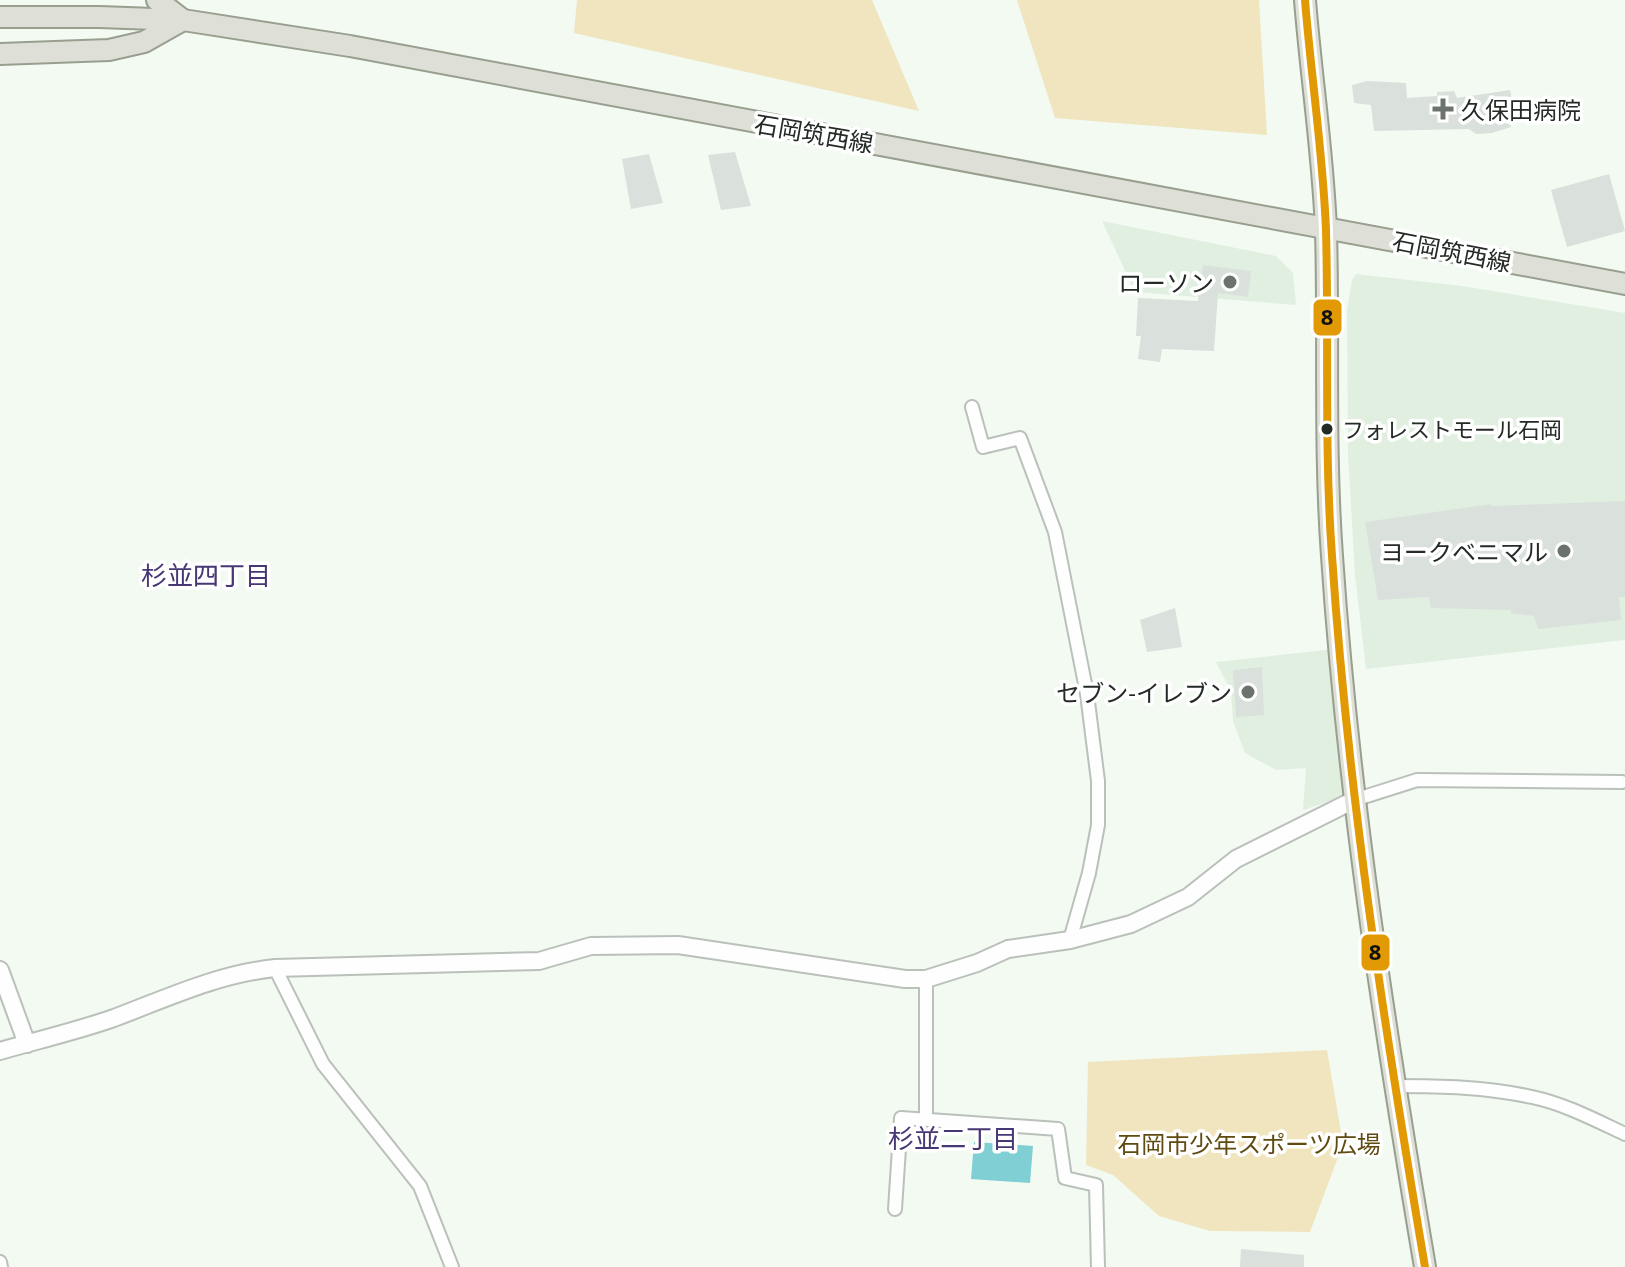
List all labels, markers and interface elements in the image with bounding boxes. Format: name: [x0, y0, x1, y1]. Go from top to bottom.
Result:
place label: 久保田病院: [1461, 93, 1581, 126]
marker: 久保田病院: [1432, 98, 1454, 120]
street label: 石岡筑西線: [752, 106, 876, 160]
street label: 石岡筑西線: [1390, 223, 1514, 279]
place label: ローソン: [1118, 266, 1214, 299]
marker: ローソン: [1221, 273, 1239, 291]
line badge: 8: [1312, 298, 1343, 337]
text: 8: [1321, 301, 1333, 331]
place label: フォレストモール石岡: [1342, 414, 1562, 444]
marker: フォレストモール石岡: [1319, 421, 1335, 437]
place label: ヨークベニマル: [1380, 535, 1548, 568]
marker: ヨークベニマル: [1555, 542, 1573, 560]
district label: 杉並四丁目: [141, 557, 271, 593]
place label: セブン-イレブン: [1056, 676, 1232, 709]
marker: セブン-イレブン: [1239, 683, 1257, 701]
line badge: 8: [1360, 933, 1391, 972]
text: 8: [1369, 936, 1381, 966]
district label: 杉並二丁目: [888, 1120, 1018, 1156]
park label: 石岡市少年スポーツ広場: [1117, 1127, 1381, 1160]

